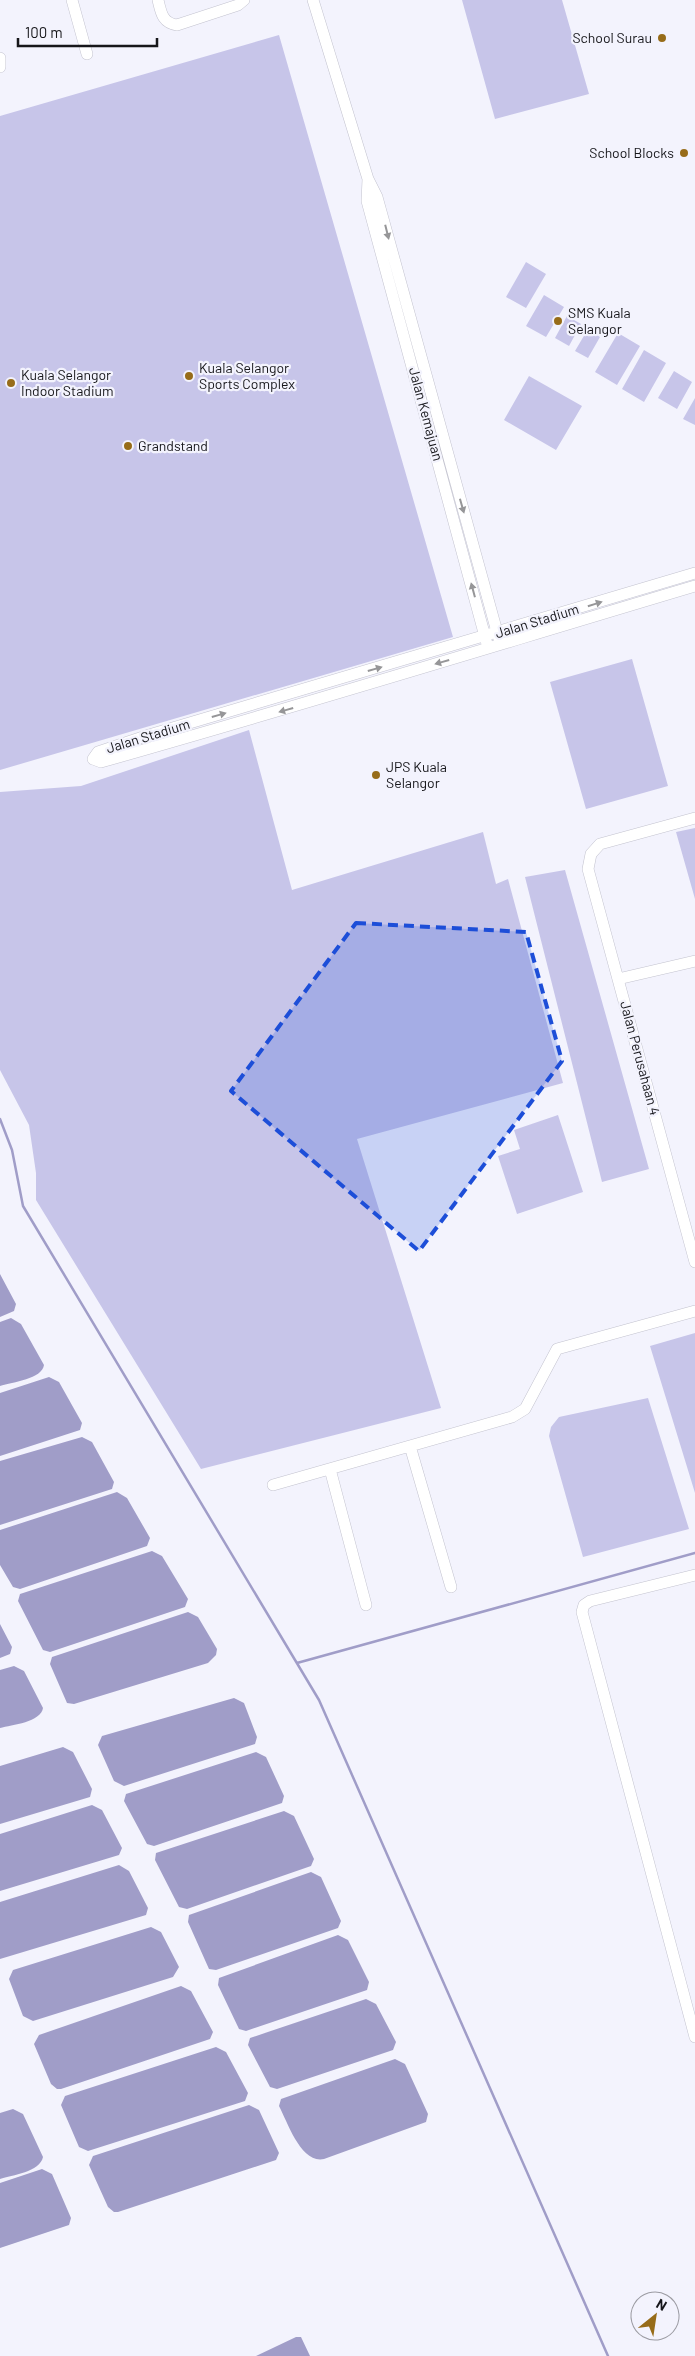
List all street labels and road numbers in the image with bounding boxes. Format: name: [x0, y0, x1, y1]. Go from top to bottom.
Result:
street label: Jalan Kemajuan: [406, 365, 447, 462]
street label: Jalan Stadium: [493, 600, 581, 641]
street label: Jalan Stadium: [104, 715, 192, 756]
street label: Jalan Perusahaan 4: [617, 999, 664, 1117]

